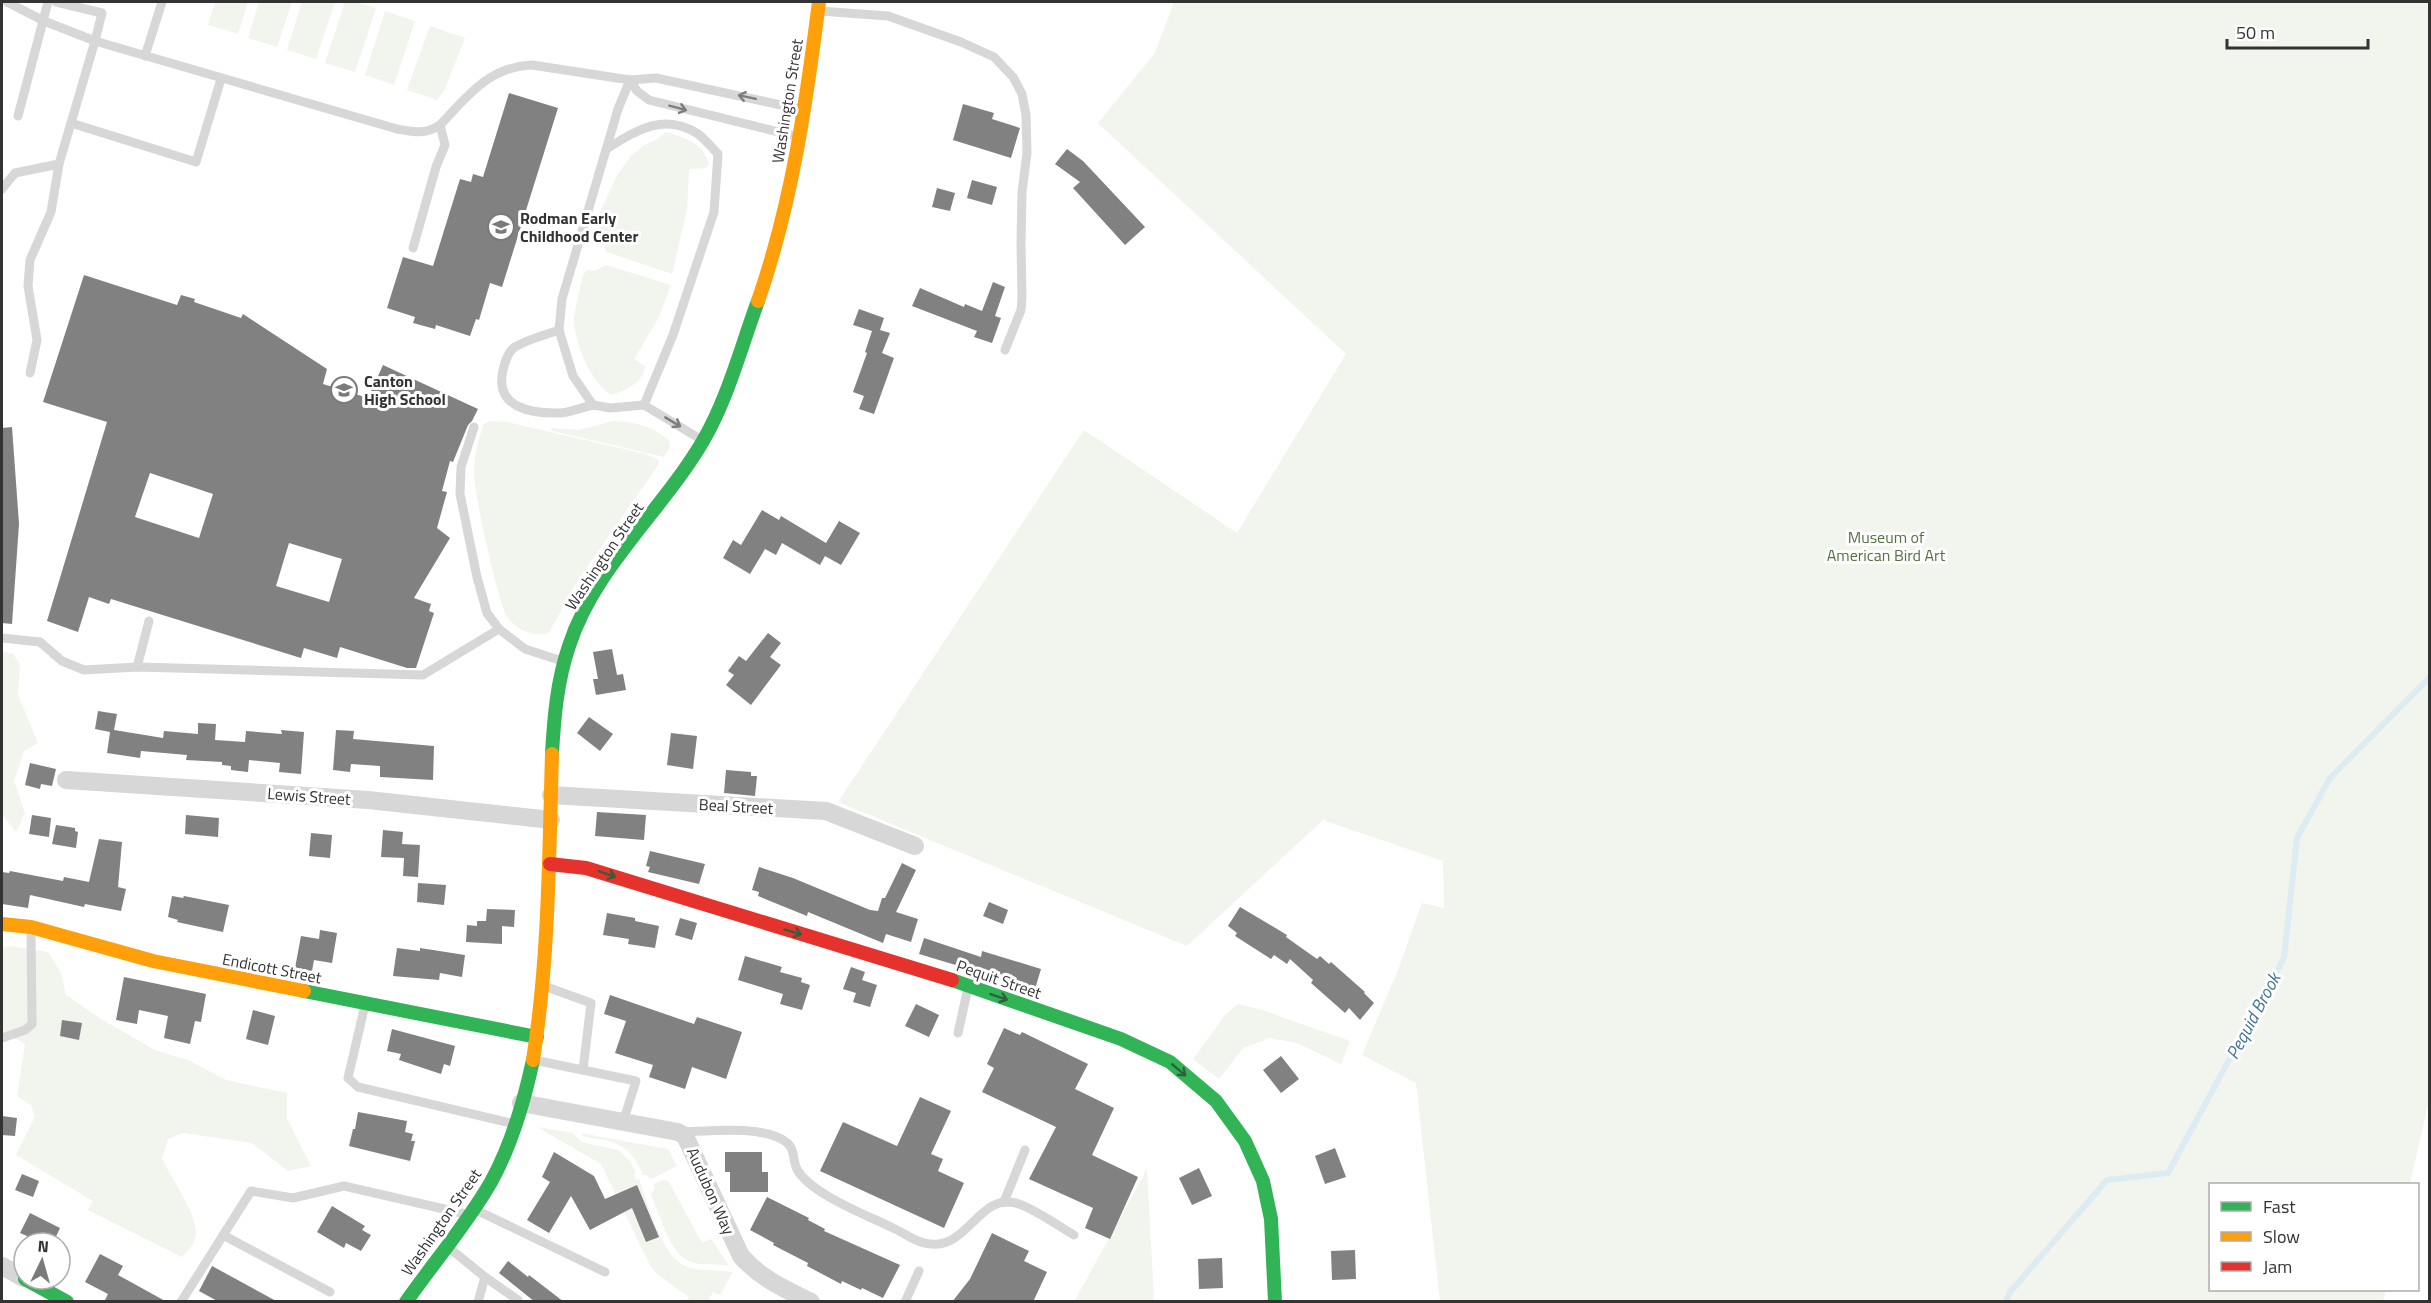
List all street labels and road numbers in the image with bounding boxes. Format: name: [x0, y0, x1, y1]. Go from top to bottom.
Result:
street label: Washington Street: [765, 37, 809, 165]
street label: Washington Street: [559, 497, 649, 615]
street label: Lewis Street: [267, 781, 352, 811]
street label: Beal Street: [698, 792, 774, 820]
street label: Endicott Street: [220, 947, 324, 989]
street label: Pequit Street: [953, 953, 1045, 1005]
street label: Audubon Way: [681, 1143, 741, 1239]
street label: Washington Street: [395, 1163, 487, 1280]

